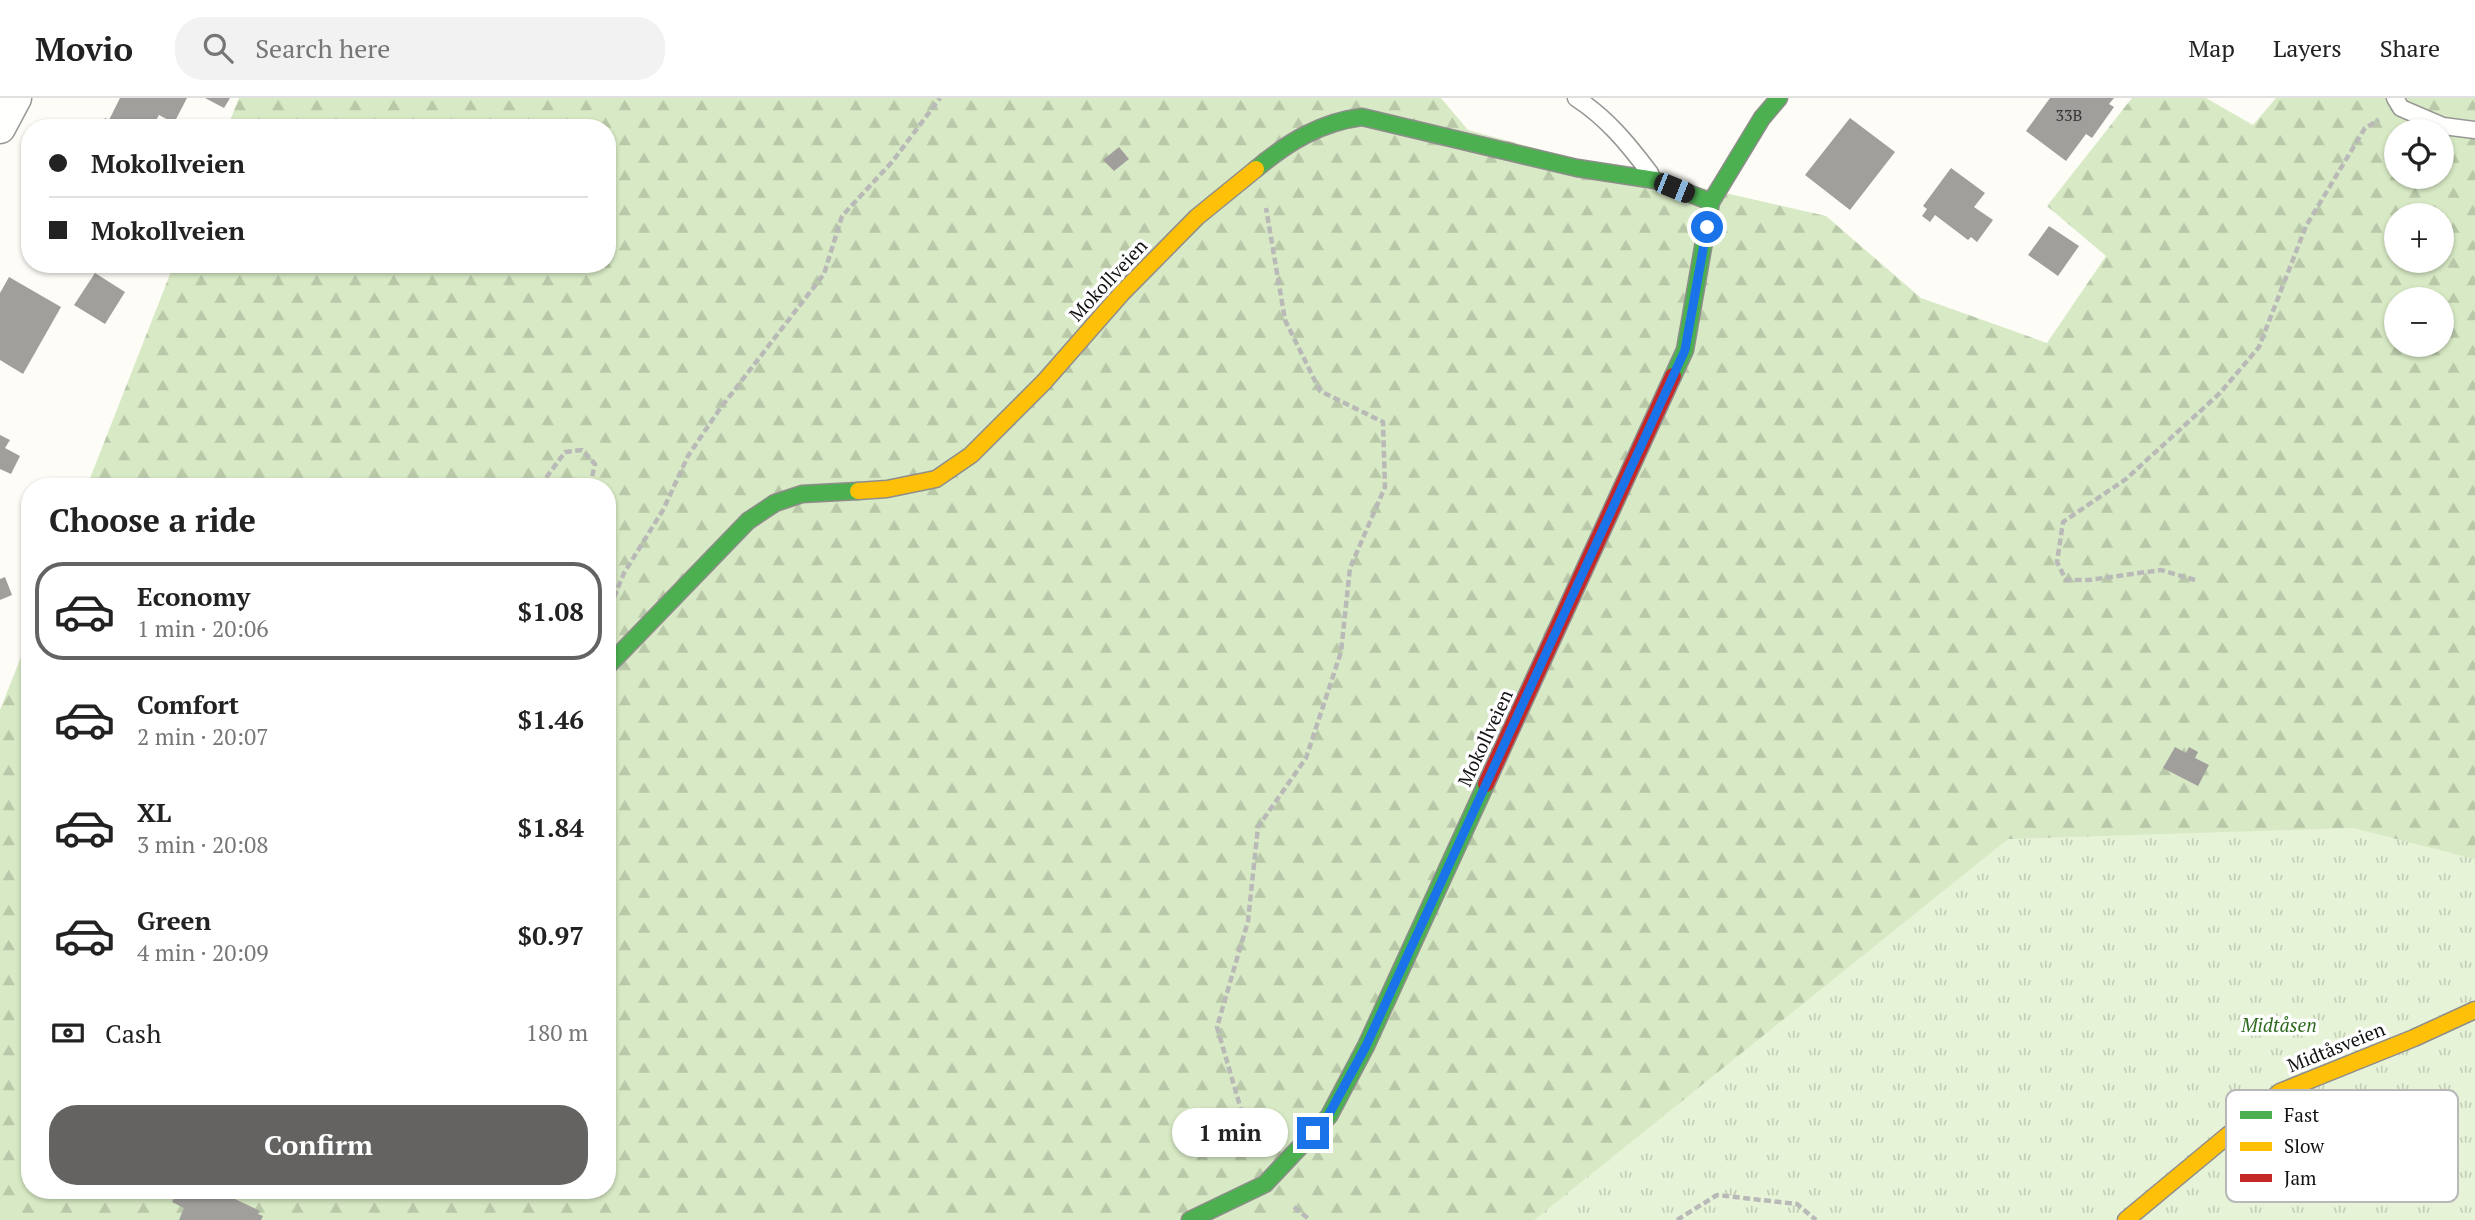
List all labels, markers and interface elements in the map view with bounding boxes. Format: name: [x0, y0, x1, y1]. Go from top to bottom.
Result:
search box: [175, 17, 665, 80]
text: Movio: [35, 27, 133, 70]
icon: search: [199, 29, 237, 67]
text: Search here: [255, 31, 390, 65]
text: Map: [2188, 32, 2235, 64]
text: Layers: [2273, 32, 2342, 64]
text: Share: [2380, 32, 2440, 64]
house number: 33B: [2056, 104, 2082, 126]
map controls: [2384, 119, 2454, 357]
button: locate: [2384, 119, 2454, 189]
text: Mokollveien: [91, 146, 245, 180]
car: [1651, 170, 1698, 206]
button: +: [2384, 203, 2454, 273]
route start: [1691, 211, 1723, 243]
text: Mokollveien: [91, 213, 245, 247]
street label: Mokollveien: [1063, 233, 1152, 326]
button: −: [2384, 287, 2454, 357]
text: Choose a ride: [49, 499, 256, 541]
text: Economy: [137, 579, 250, 613]
icon: car: [53, 580, 116, 643]
text: $1.08: [518, 594, 584, 628]
text: 1 min · 20:06: [137, 613, 269, 644]
street label: Mokollveien: [1451, 685, 1518, 790]
text: Comfort: [137, 687, 239, 721]
icon: car: [53, 688, 116, 751]
text: $1.46: [518, 702, 584, 736]
text: 2 min · 20:07: [137, 721, 269, 752]
text: XL: [137, 795, 171, 829]
icon: car: [53, 796, 116, 859]
text: $1.84: [518, 810, 584, 844]
text: 3 min · 20:08: [137, 829, 269, 860]
text: Green: [137, 903, 211, 937]
icon: car: [53, 904, 116, 967]
text: $0.97: [518, 918, 584, 952]
text: 4 min · 20:09: [137, 937, 269, 968]
park label: Midtåsen: [2240, 1012, 2317, 1037]
icon: cash: [49, 1014, 87, 1052]
text: Cash: [105, 1016, 161, 1050]
street label: Midtåsveien: [2283, 1016, 2388, 1077]
text: 180 m: [526, 1017, 588, 1048]
legend: [2226, 1090, 2458, 1202]
text: Fast: [2284, 1102, 2319, 1127]
button: Confirm: [49, 1105, 588, 1185]
callout: 1 min: [1173, 1108, 1288, 1158]
text: 1 min: [1199, 1117, 1261, 1148]
route end: [1297, 1117, 1329, 1149]
text: Slow: [2284, 1133, 2325, 1158]
text: Jam: [2284, 1165, 2317, 1190]

